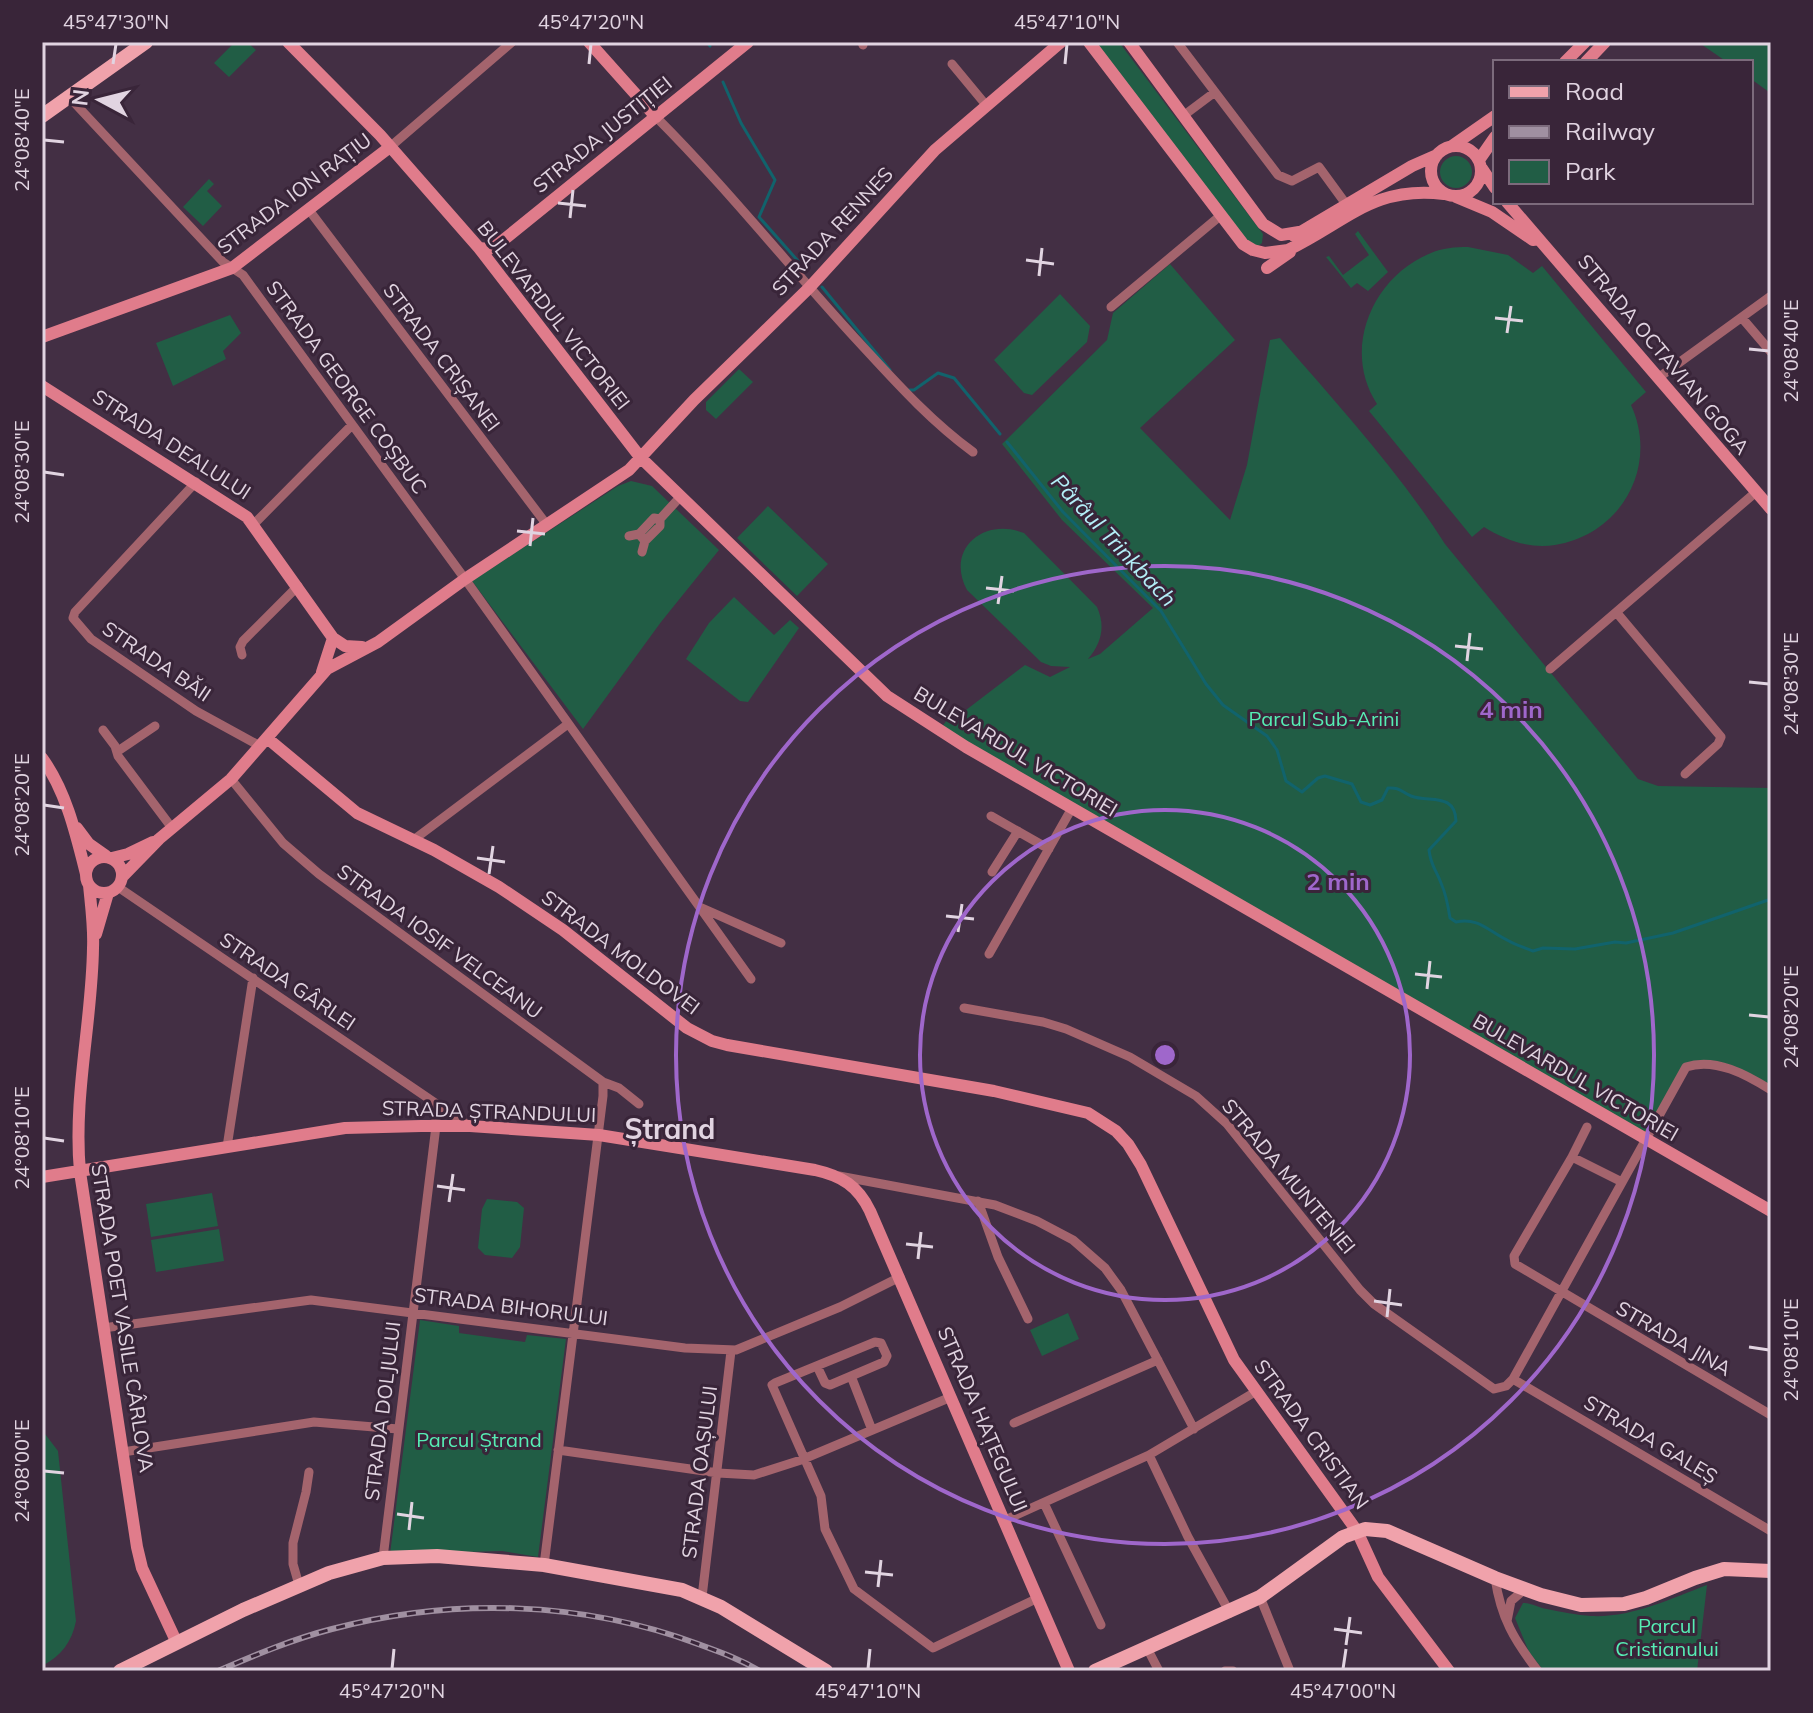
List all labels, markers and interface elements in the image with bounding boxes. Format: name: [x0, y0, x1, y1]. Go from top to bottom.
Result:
text: 45°47'30"N: [63, 9, 169, 34]
text: 45°47'20"N: [538, 9, 644, 34]
text: 45°47'10"N: [1014, 9, 1120, 34]
north arrow: [60, 60, 140, 140]
legend: [1493, 60, 1753, 204]
street label: STRADA JUSTIȚIEI: [527, 70, 677, 199]
text: Road: [1565, 76, 1624, 106]
text: 24°08'40"E: [9, 88, 34, 192]
text: N: [65, 88, 95, 108]
text: Railway: [1565, 116, 1655, 146]
street label: STRADA ION RAȚIU: [212, 127, 377, 260]
text: Park: [1565, 156, 1616, 186]
street label: STRADA RENNES: [766, 162, 898, 300]
street label: BULEVARDUL VICTORIEI: [472, 215, 636, 415]
street label: STRADA OCTAVIAN GOGA: [1573, 249, 1755, 459]
street label: STRADA GEORGE COȘBUC: [260, 276, 433, 499]
street label: STRADA CRIȘANEI: [377, 278, 506, 437]
text: 24°08'40"E: [1778, 299, 1803, 403]
street label: STRADA DEALULUI: [88, 384, 256, 504]
text: 24°08'30"E: [9, 420, 34, 524]
water label: Pârâul Trinkbach: [1045, 468, 1183, 612]
street label: STRADA BĂII: [98, 615, 216, 707]
text: 24°08'30"E: [1778, 632, 1803, 736]
street label: BULEVARDUL VICTORIEI: [910, 680, 1122, 822]
text: 4 min: [1479, 694, 1543, 724]
park label: Parcul Sub-Arini: [1249, 706, 1399, 731]
text: 24°08'20"E: [9, 753, 34, 857]
street label: STRADA IOSIF VELCEANU: [333, 858, 547, 1024]
text: 2 min: [1306, 866, 1370, 896]
street label: STRADA MOLDOVEI: [537, 884, 705, 1020]
street label: STRADA GÂRLEI: [215, 926, 361, 1036]
text: 24°08'20"E: [1778, 965, 1803, 1069]
street label: BULEVARDUL VICTORIEI: [1469, 1008, 1683, 1146]
centre of rings: [1151, 1041, 1179, 1069]
text: 24°08'10"E: [9, 1086, 34, 1190]
street label: STRADA MUNTENIEI: [1217, 1093, 1361, 1259]
street label: STRADA ȘTRANDULUI: [381, 1095, 597, 1128]
district label: Ștrand: [624, 1111, 716, 1147]
street label: STRADA POET VASILE CÂRLOVA: [86, 1162, 160, 1474]
street label: STRADA BIHORULUI: [413, 1282, 609, 1330]
street label: STRADA JINA: [1612, 1295, 1736, 1381]
text: 24°08'10"E: [1778, 1298, 1803, 1402]
street label: STRADA DOLJULUI: [359, 1320, 405, 1502]
street label: STRADA HAȚEGULUI: [932, 1323, 1033, 1516]
street label: STRADA CRISTIAN: [1249, 1354, 1375, 1514]
street label: STRADA OAȘULUI: [676, 1384, 723, 1560]
street label: STRADA GALEȘ: [1579, 1389, 1722, 1490]
text: 24°08'00"E: [9, 1419, 34, 1523]
park label: Parcul Ștrand: [416, 1427, 542, 1453]
park label: Parcul Cristianului: [1615, 1613, 1719, 1661]
text: 45°47'20"N: [339, 1678, 445, 1703]
text: 45°47'10"N: [815, 1678, 921, 1703]
text: 45°47'00"N: [1290, 1678, 1396, 1703]

